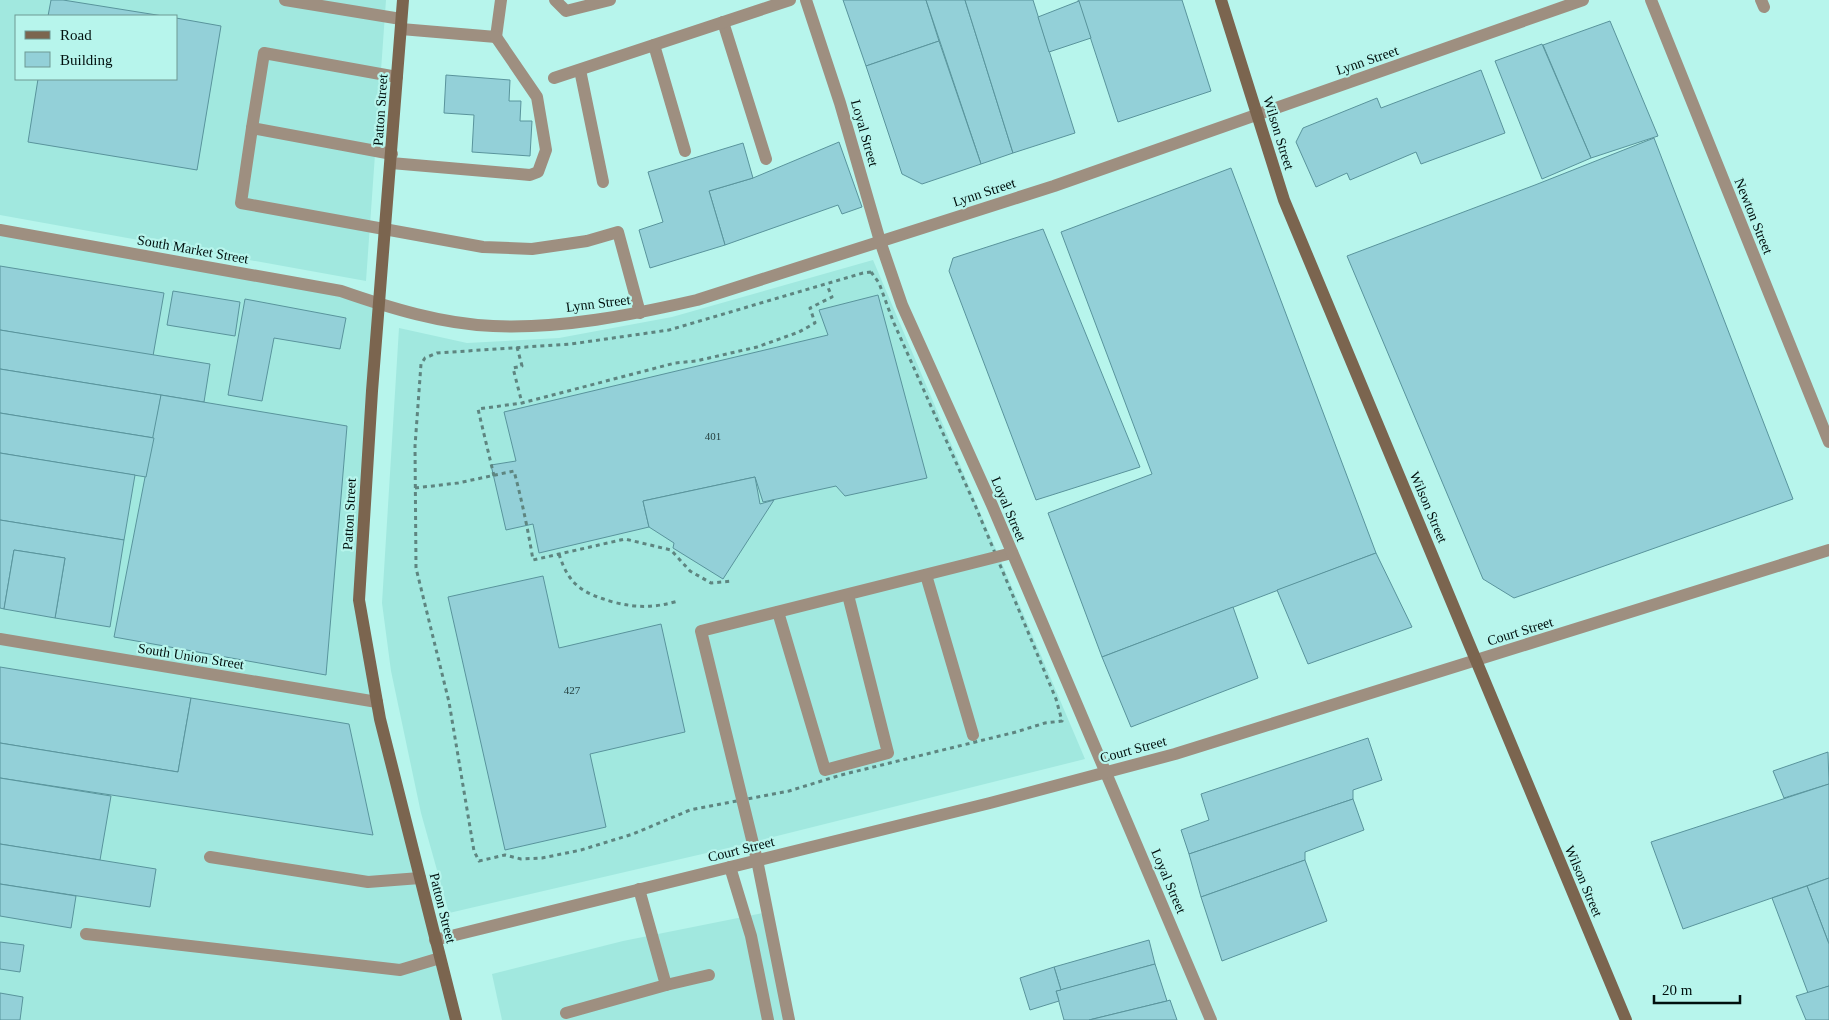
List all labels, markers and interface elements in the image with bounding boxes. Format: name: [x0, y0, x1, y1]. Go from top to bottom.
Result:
legend: [15, 15, 178, 80]
text: Road: [60, 27, 92, 43]
street label: Lynn Street: [1334, 43, 1400, 78]
text: Building: [60, 52, 113, 68]
street label: Patton Street: [371, 74, 390, 146]
street label: Wilson Street: [1260, 95, 1297, 172]
street label: Loyal Street: [848, 98, 881, 168]
street label: Lynn Street: [951, 175, 1017, 210]
street label: Newton Street: [1732, 176, 1776, 256]
street label: South Market Street: [136, 232, 250, 267]
street label: Lynn Street: [565, 292, 631, 315]
house number: 401: [705, 430, 721, 442]
street label: Wilson Street: [1407, 469, 1450, 545]
street label: Loyal Street: [988, 475, 1029, 544]
street label: Patton Street: [340, 478, 359, 550]
street label: Court Street: [1485, 614, 1555, 649]
street label: South Union Street: [137, 641, 245, 672]
house number: 427: [564, 684, 581, 696]
street label: Court Street: [1098, 733, 1168, 766]
street label: Court Street: [706, 834, 776, 865]
street label: Wilson Street: [1562, 843, 1605, 919]
street label: Loyal Street: [1148, 847, 1189, 916]
street label: Patton Street: [427, 871, 459, 945]
scale bar: [1654, 972, 1740, 1004]
text: 20 m: [1662, 982, 1693, 998]

